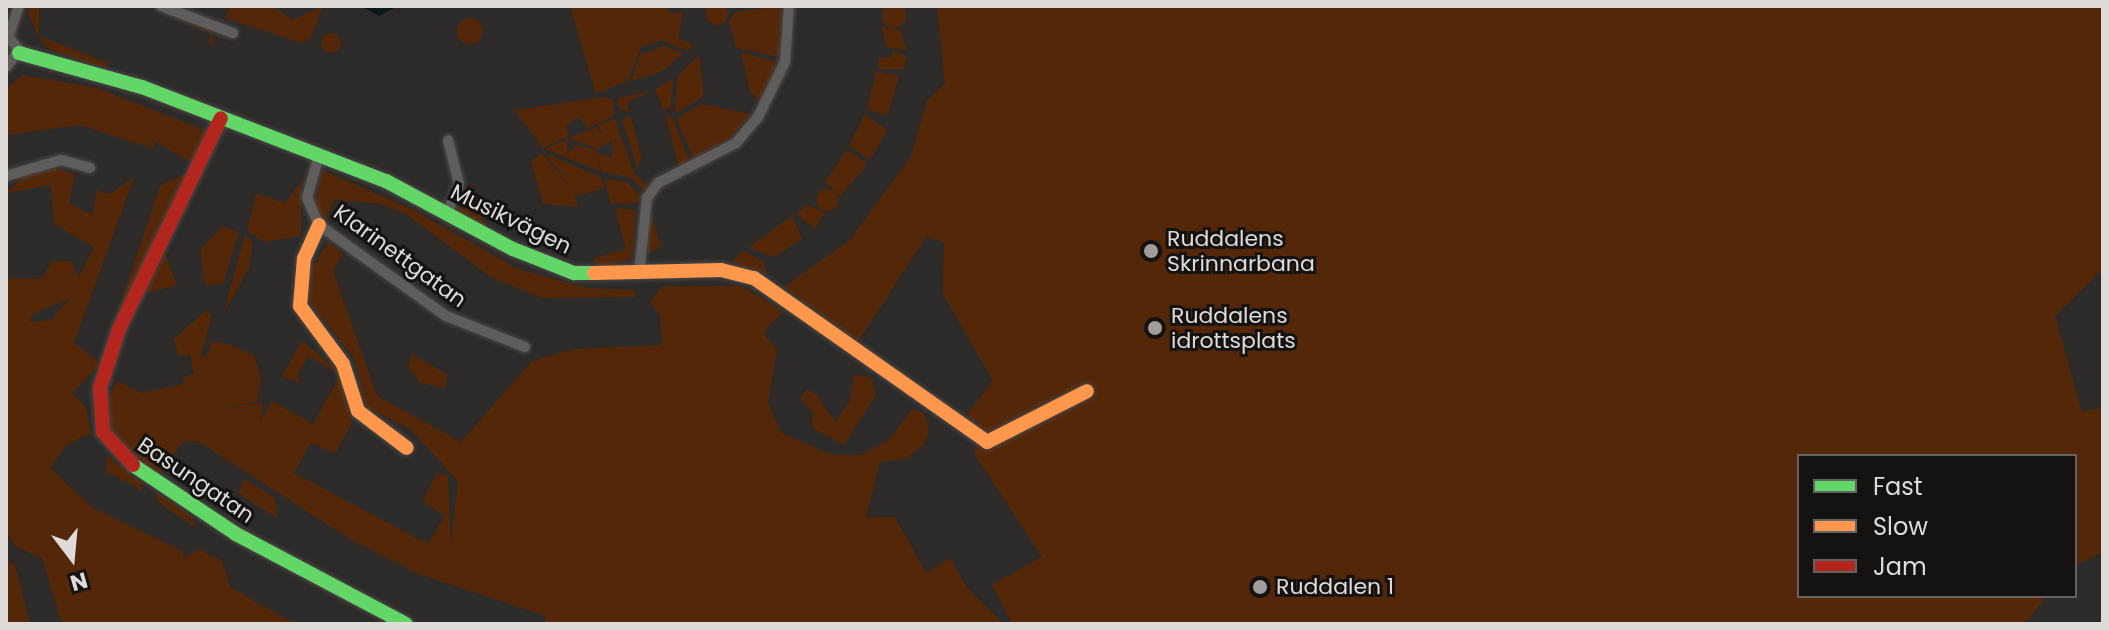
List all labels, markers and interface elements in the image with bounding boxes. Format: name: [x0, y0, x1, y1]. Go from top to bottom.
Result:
street label: Musikvägen: [446, 178, 576, 260]
street label: Klarinettgatan: [329, 199, 471, 313]
place label: Ruddalens Skrinnarbana: [1167, 225, 1315, 276]
marker: Ruddalens Skrinnarbana: [1142, 242, 1160, 260]
place label: Ruddalens idrottsplats: [1171, 302, 1296, 354]
marker: Ruddalens idrottsplats: [1146, 319, 1164, 337]
street label: Basungatan: [133, 431, 259, 529]
legend: [1797, 454, 2077, 598]
text: Fast: [1873, 470, 1923, 503]
text: Slow: [1873, 510, 1928, 543]
north arrow: [32, 518, 112, 598]
text: Jam: [1873, 550, 1927, 583]
text: N: [67, 564, 91, 599]
place label: Ruddalen 1: [1276, 574, 1394, 600]
marker: Ruddalen 1: [1251, 578, 1269, 596]

